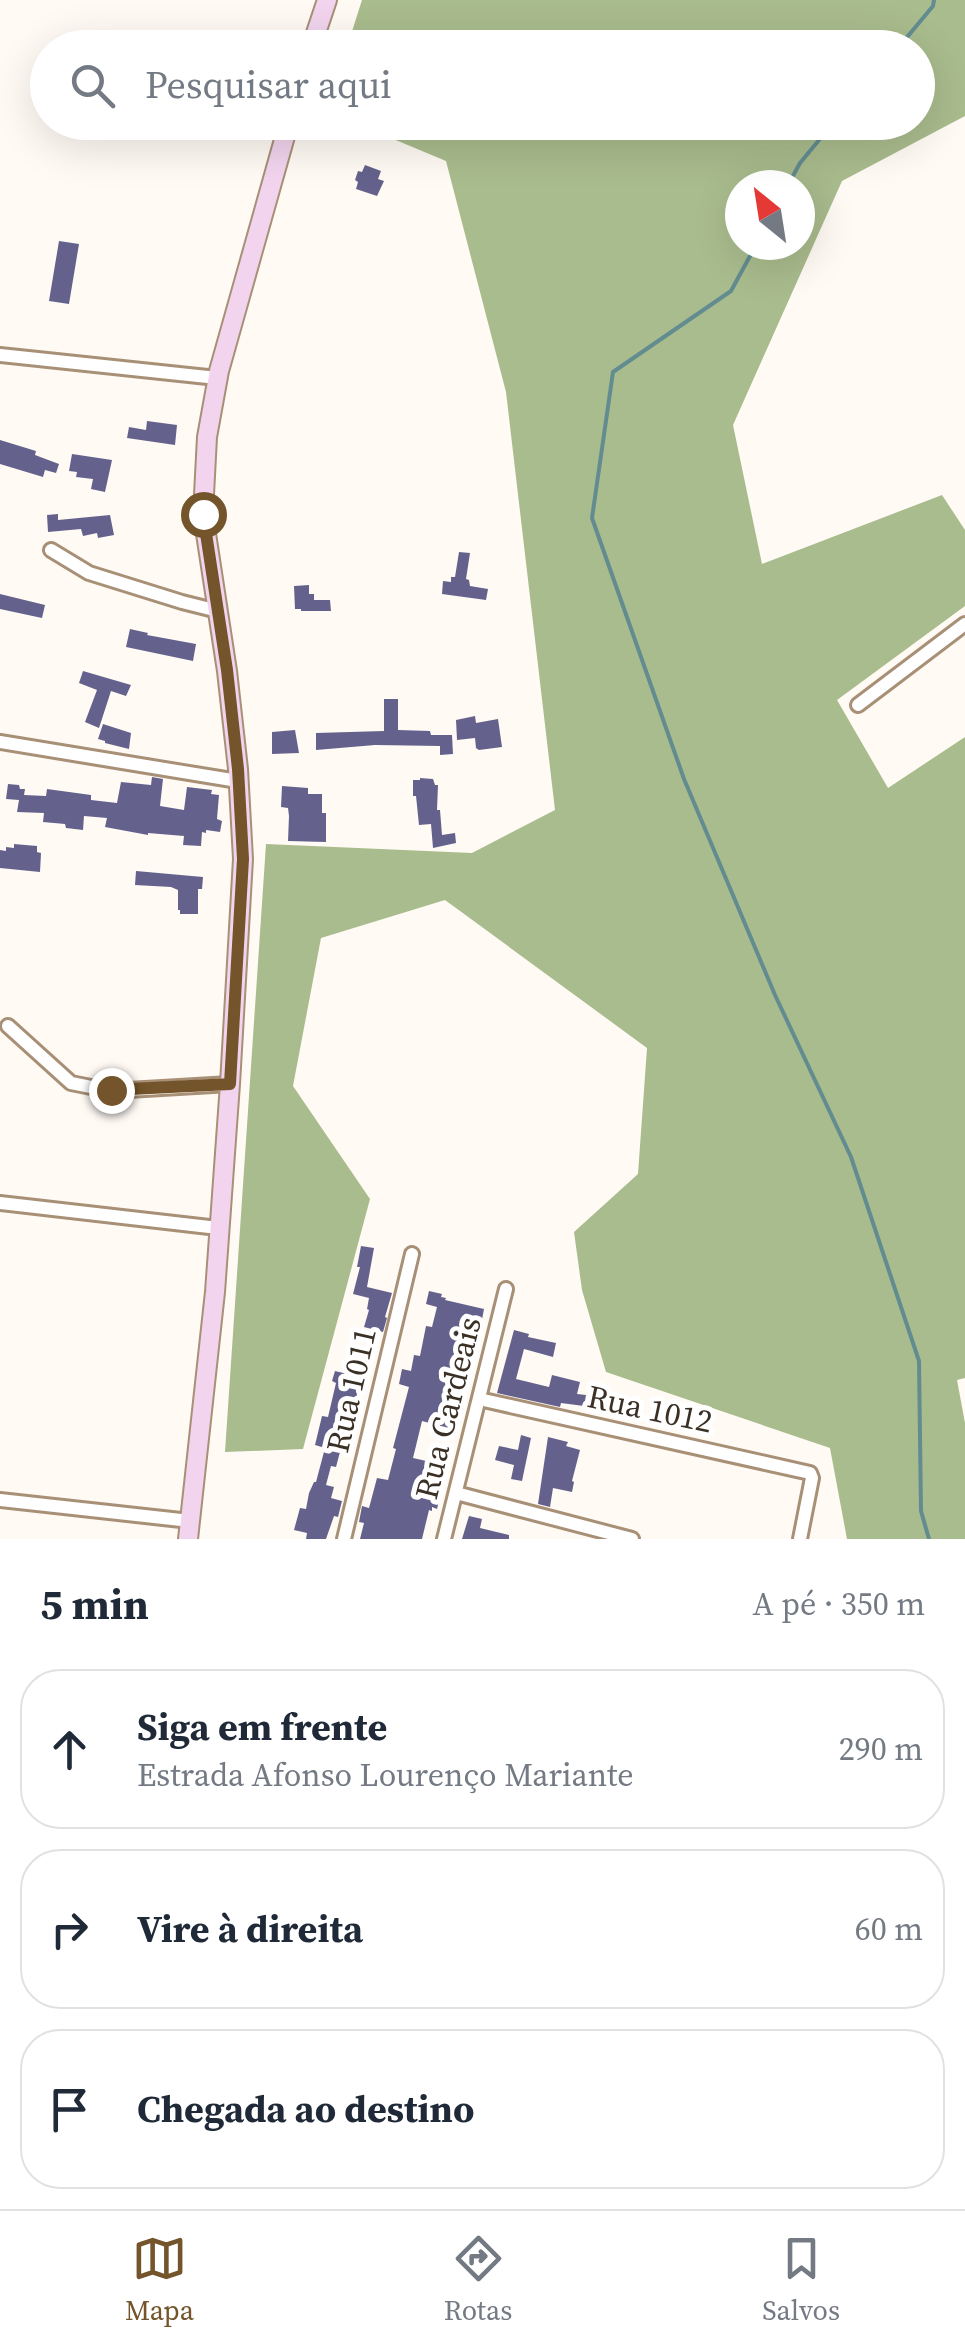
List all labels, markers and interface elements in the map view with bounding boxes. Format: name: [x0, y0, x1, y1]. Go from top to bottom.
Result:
search box: [30, 30, 935, 140]
icon: search: [65, 58, 120, 113]
text: Pesquisar aqui: [145, 59, 392, 111]
north arrow: [725, 170, 815, 260]
route start: [181, 492, 227, 538]
route end: [89, 1068, 135, 1114]
street label: Rua Cardeais: [404, 1312, 492, 1504]
street label: Rua 1011: [315, 1323, 387, 1457]
street label: Rua 1012: [583, 1374, 717, 1444]
text: 5 min: [40, 1575, 149, 1633]
text: A pé · 350 m: [753, 1582, 925, 1626]
text: Siga em frente: [137, 1701, 387, 1753]
icon: ahead: [42, 1722, 97, 1777]
text: 290 m: [839, 1727, 923, 1771]
text: Estrada Afonso Lourenço Mariante: [137, 1753, 634, 1797]
icon: right: [42, 1902, 97, 1957]
text: Vire à direita: [137, 1903, 363, 1955]
text: 60 m: [855, 1907, 923, 1951]
icon: arrive: [42, 2082, 97, 2137]
text: Chegada ao destino: [137, 2083, 475, 2135]
tab: Mapa: [125, 2231, 194, 2329]
tab: Rotas: [444, 2231, 512, 2329]
tab: Salvos: [762, 2231, 840, 2329]

